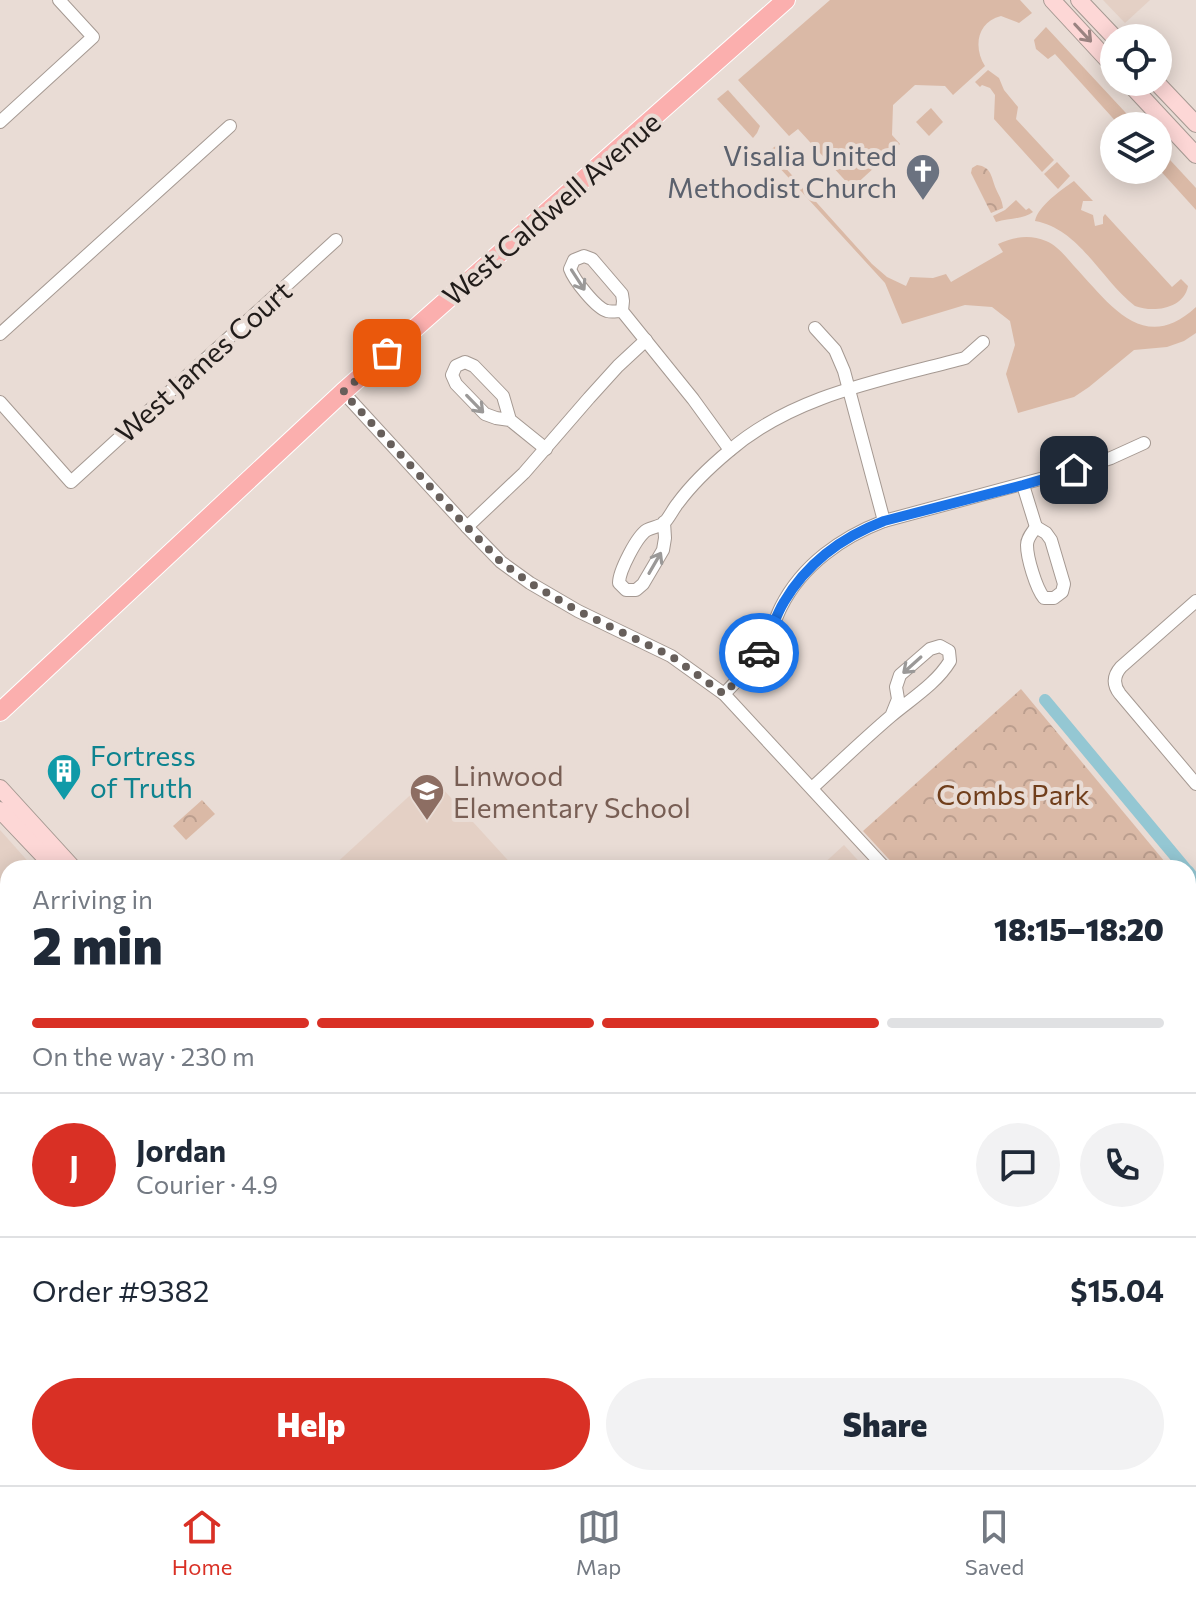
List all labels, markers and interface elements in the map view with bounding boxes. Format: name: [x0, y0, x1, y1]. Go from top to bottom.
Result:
one-way arrow: [1073, 23, 1091, 43]
map controls: [1100, 24, 1172, 184]
button: locate: [1100, 24, 1172, 96]
street label: West Caldwell Avenue: [435, 104, 667, 312]
button: layers: [1100, 112, 1172, 184]
place label: Visalia United Methodist Church: [667, 138, 897, 204]
church icon: Visalia United Methodist Church: [904, 152, 942, 202]
one-way arrow: [569, 268, 586, 291]
street label: West James Court: [108, 273, 298, 449]
pin: [353, 319, 421, 387]
icon: bag: [365, 331, 409, 375]
one-way arrow: [465, 394, 484, 413]
pin: [1040, 436, 1108, 504]
icon: home: [1052, 448, 1096, 492]
one-way arrow: [647, 552, 663, 575]
courier: [719, 613, 799, 693]
icon: car: [737, 631, 781, 675]
one-way arrow: [902, 655, 922, 673]
place label: Fortress of Truth: [90, 738, 196, 804]
building icon: Fortress of Truth: [45, 752, 83, 802]
place label: Linwood Elementary School: [453, 758, 691, 824]
school or university icon: Linwood Elementary School: [408, 772, 446, 822]
park label: Combs Park: [936, 777, 1090, 811]
text: Arriving in: [32, 883, 153, 914]
text: 18:15–18:20: [994, 910, 1164, 947]
text: 2 min: [32, 912, 163, 976]
text: On the way · 230 m: [32, 1040, 255, 1071]
button: chat: [976, 1123, 1060, 1207]
button: phone: [1080, 1123, 1164, 1207]
text: Jordan: [136, 1131, 226, 1168]
text: J: [69, 1147, 79, 1184]
text: Courier · 4.9: [136, 1168, 278, 1199]
text: Order #9382: [32, 1271, 209, 1308]
text: $15.04: [1070, 1271, 1164, 1308]
button: Help: [32, 1378, 590, 1470]
button: Share: [606, 1378, 1164, 1470]
tab: Home: [172, 1505, 232, 1580]
tab: Map: [576, 1505, 621, 1580]
tab: Saved: [965, 1505, 1024, 1580]

